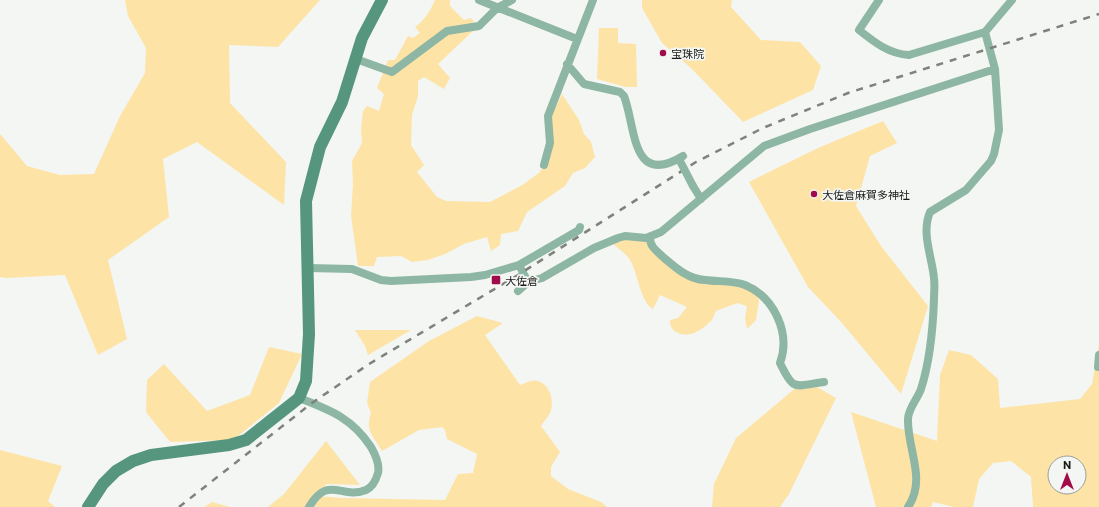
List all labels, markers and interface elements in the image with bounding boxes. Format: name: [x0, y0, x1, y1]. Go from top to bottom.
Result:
place label: 宝珠院: [671, 47, 704, 60]
marker: 宝珠院: [658, 48, 668, 58]
place label: 大佐倉麻賀多神社: [822, 188, 910, 201]
marker: 大佐倉麻賀多神社: [809, 189, 819, 199]
marker: 大佐倉: [490, 274, 502, 286]
place label: 大佐倉: [505, 274, 538, 287]
north arrow: [1047, 455, 1087, 495]
text: N: [1063, 458, 1071, 471]

